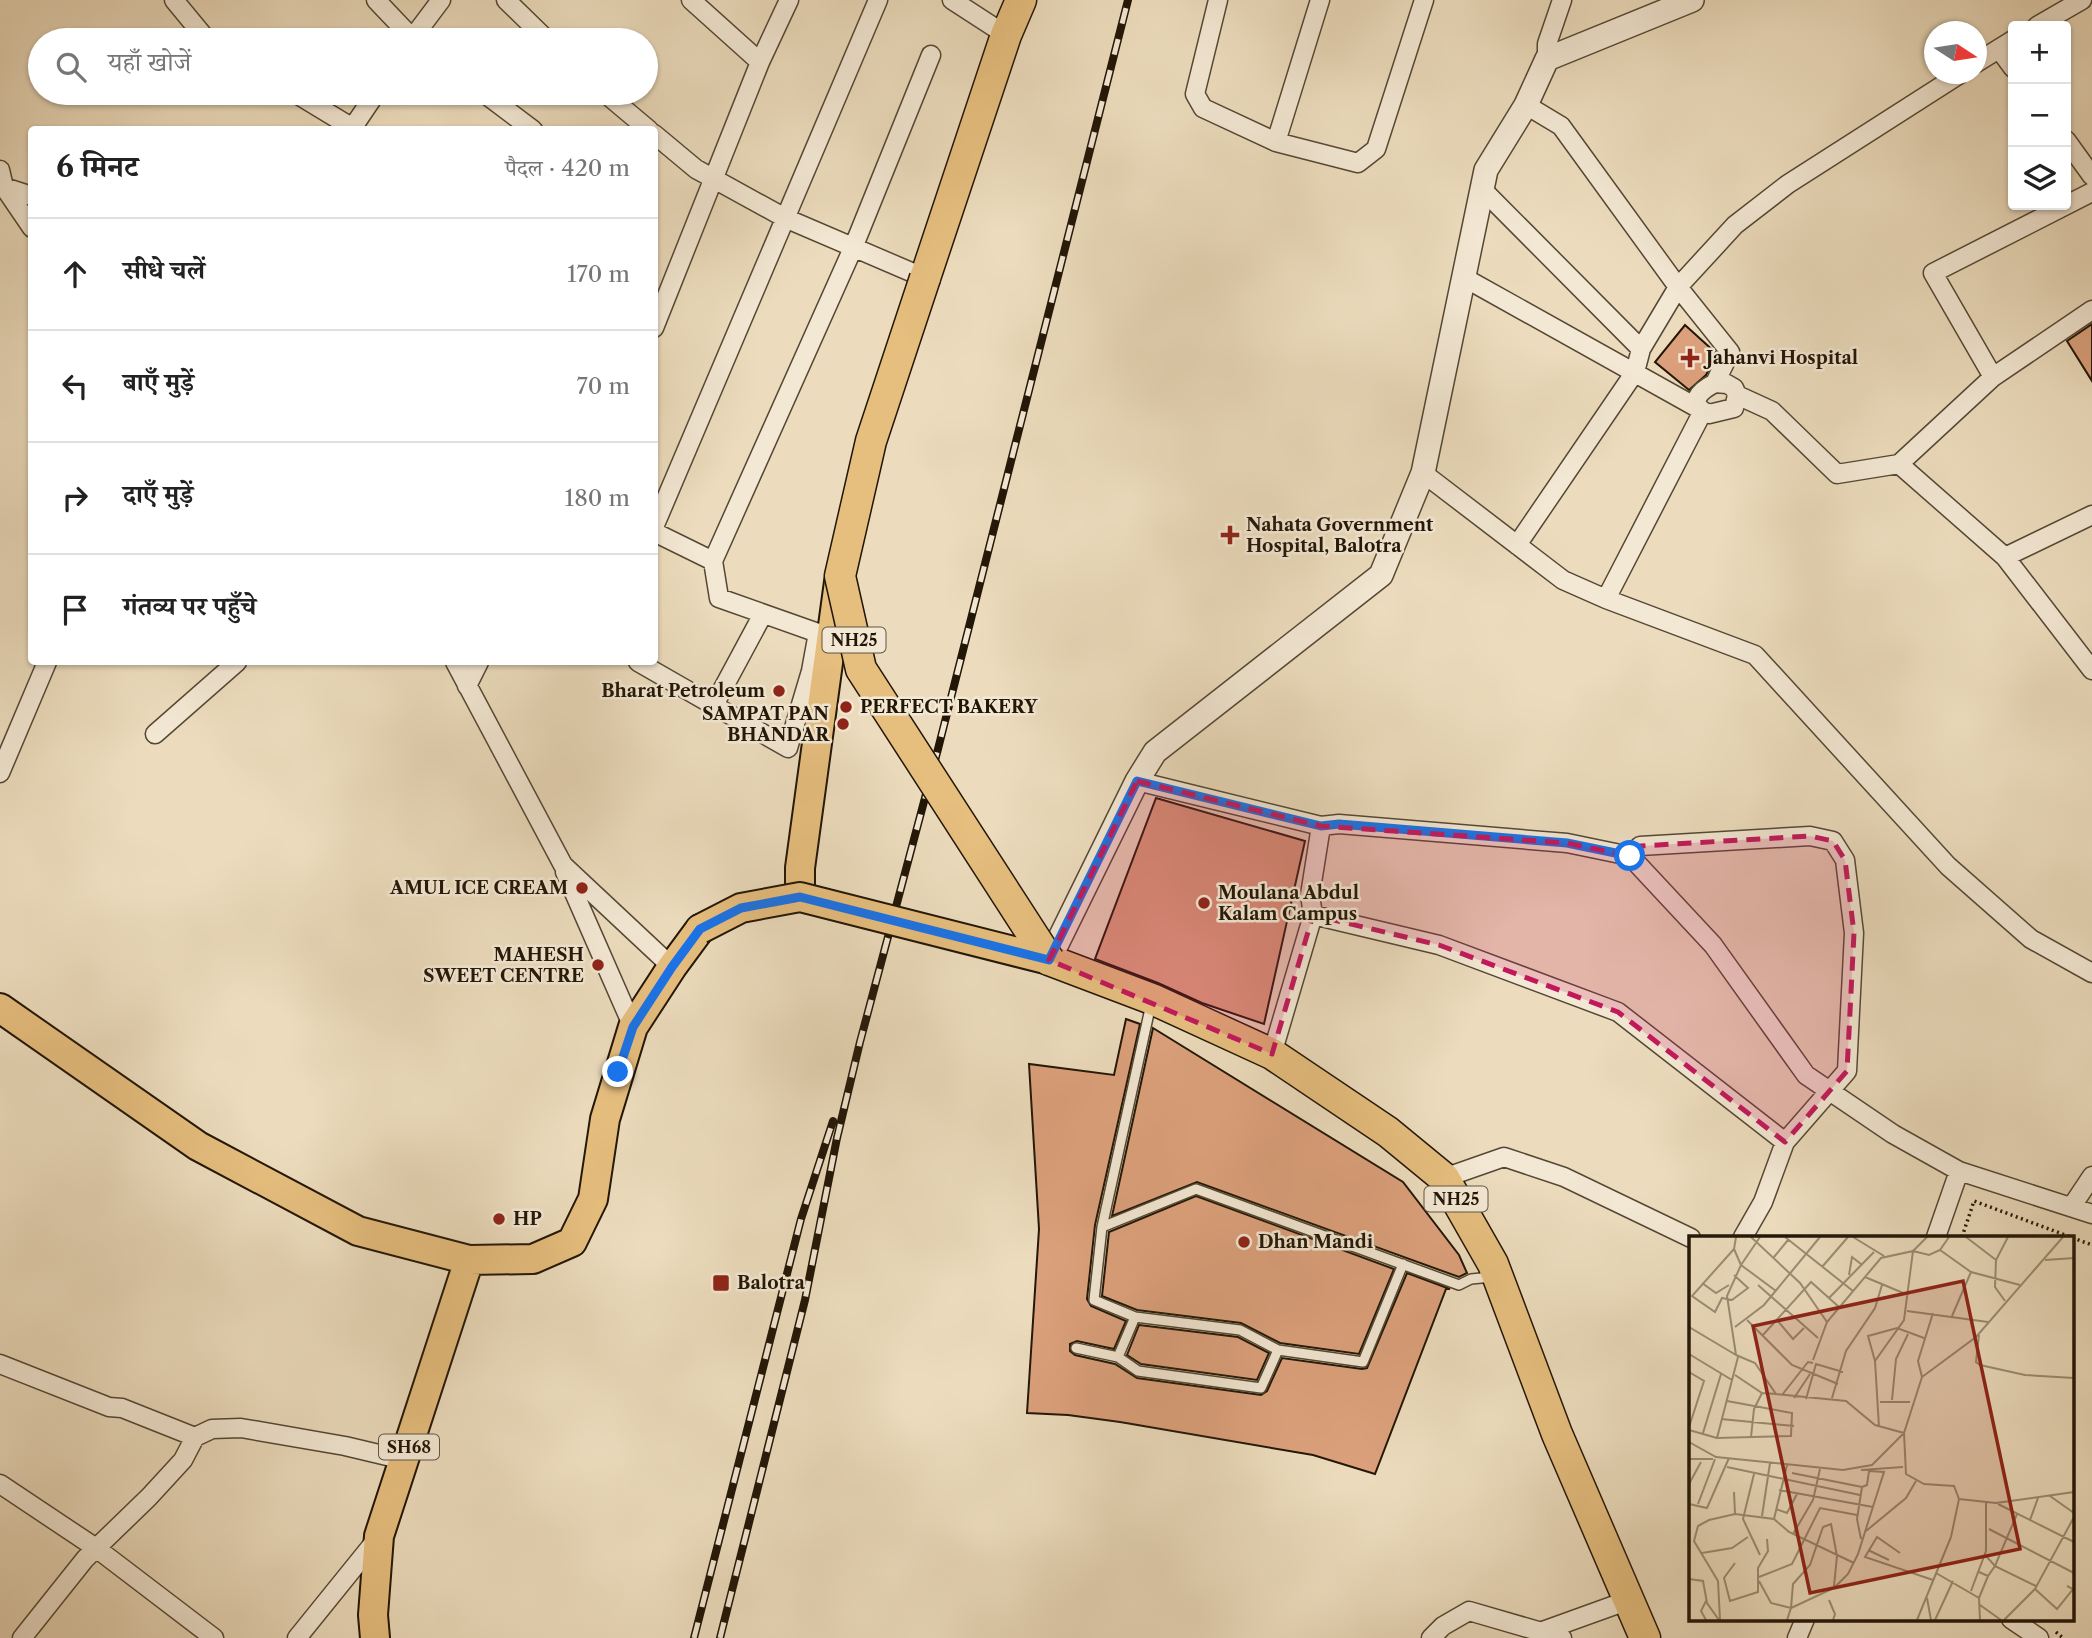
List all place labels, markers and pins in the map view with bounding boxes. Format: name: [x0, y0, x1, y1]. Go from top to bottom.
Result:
place label: Jahanvi Hospital: [1703, 347, 1858, 369]
marker: Jahanvi Hospital: [1680, 348, 1700, 368]
place label: Nahata Government Hospital, Balotra: [1246, 514, 1434, 557]
marker: Nahata Government Hospital, Balotra: [1220, 525, 1240, 545]
place label: Bharat Petroleum: [601, 680, 765, 702]
marker: Bharat Petroleum: [771, 683, 787, 699]
place label: PERFECT BAKERY: [860, 696, 1038, 718]
marker: PERFECT BAKERY: [838, 699, 854, 715]
place label: SAMPAT PAN BHANDAR: [702, 703, 830, 746]
marker: SAMPAT PAN BHANDAR: [835, 716, 851, 732]
place label: AMUL ICE CREAM: [389, 877, 568, 899]
marker: AMUL ICE CREAM: [574, 880, 590, 896]
place label: Moulana Abdul Kalam Campus: [1218, 882, 1359, 925]
marker: Moulana Abdul Kalam Campus: [1196, 895, 1212, 911]
place label: MAHESH SWEET CENTRE: [423, 944, 584, 987]
marker: MAHESH SWEET CENTRE: [590, 957, 606, 973]
place label: HP: [513, 1208, 542, 1230]
marker: HP: [491, 1211, 507, 1227]
place label: Dhan Mandi: [1258, 1231, 1374, 1253]
marker: Dhan Mandi: [1236, 1234, 1252, 1250]
place label: Balotra: [737, 1272, 805, 1294]
marker: Balotra: [711, 1273, 731, 1293]

